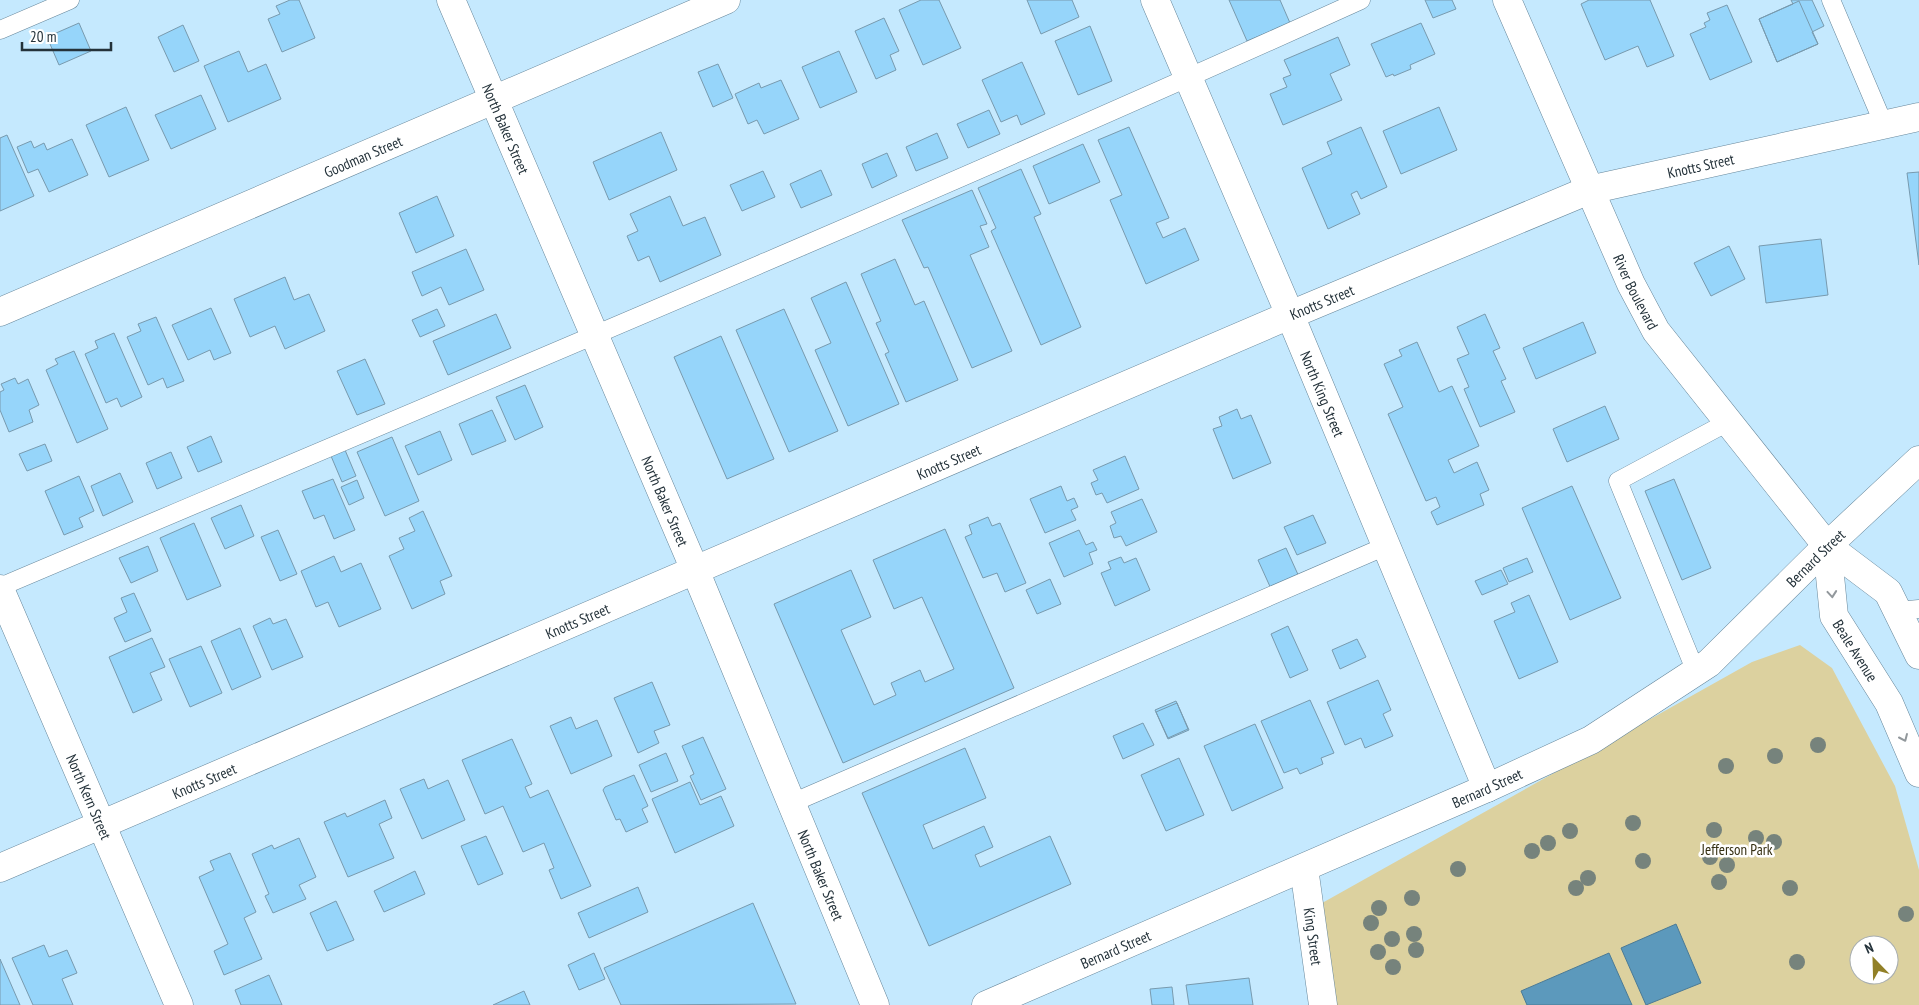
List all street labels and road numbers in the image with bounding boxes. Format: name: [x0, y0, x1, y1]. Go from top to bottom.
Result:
street label: North Baker Street: [478, 81, 534, 177]
street label: Goodman Street: [321, 131, 405, 181]
street label: Knotts Street: [1666, 149, 1736, 182]
street label: River Boulevard: [1610, 251, 1663, 333]
street label: Knotts Street: [1287, 280, 1357, 324]
street label: North King Street: [1297, 348, 1349, 439]
street label: Knotts Street: [914, 439, 983, 483]
street label: North Baker Street: [638, 453, 693, 549]
street label: Bernard Street: [1782, 525, 1849, 591]
street label: Knotts Street: [542, 598, 612, 643]
street label: Beale Avenue: [1829, 616, 1882, 685]
street label: North Kern Street: [63, 751, 116, 842]
street label: Knotts Street: [169, 758, 239, 803]
street label: Bernard Street: [1449, 764, 1525, 812]
street label: North Baker Street: [794, 827, 848, 923]
street label: King Street: [1300, 906, 1327, 966]
street label: Bernard Street: [1077, 925, 1154, 973]

